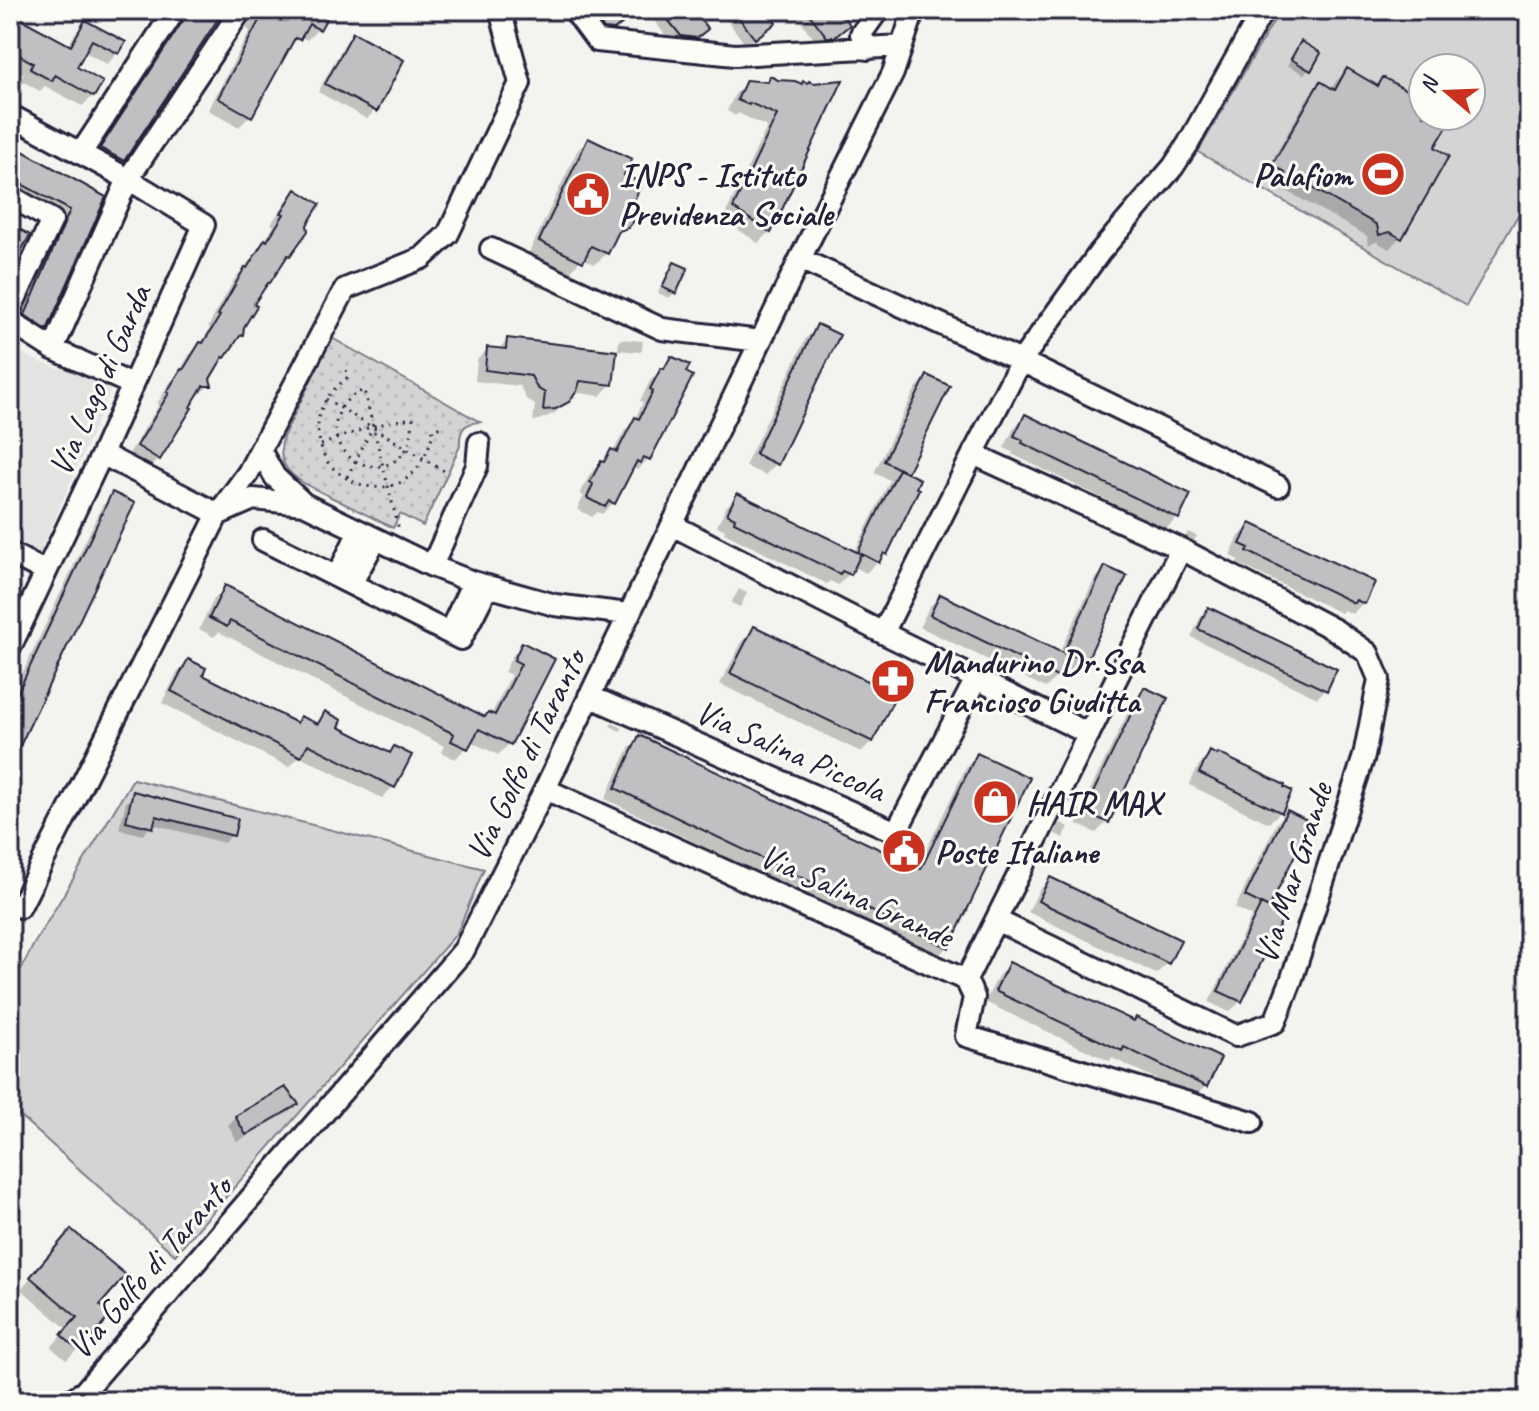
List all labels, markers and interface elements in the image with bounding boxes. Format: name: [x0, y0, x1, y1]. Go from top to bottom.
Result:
north arrow: [1407, 52, 1487, 132]
text: N: [1414, 72, 1446, 97]
sports icon: Palafiom: [1359, 150, 1407, 198]
place label: INPS - Istituto Previdenza Sociale: [619, 153, 835, 235]
place label: Palafiom: [1254, 153, 1354, 196]
public building icon: INPS - Istituto Previdenza Sociale: [564, 170, 612, 218]
street label: Via Lago di Garda: [38, 276, 162, 482]
street label: Via Golfo di Taranto: [456, 639, 597, 868]
place label: Mandurino Dr.Ssa Francioso Giuditta: [924, 640, 1146, 722]
pharmacy icon: Mandurino Dr.Ssa Francioso Giuditta: [869, 657, 917, 705]
street label: Via Salina Piccola: [689, 690, 894, 812]
street label: Via Mar Grande: [1243, 775, 1342, 969]
shop icon: HAIR MAX: [971, 778, 1019, 826]
place label: HAIR MAX: [1026, 781, 1166, 824]
public building icon: Poste Italiane: [880, 827, 928, 875]
place label: Poste Italiane: [935, 830, 1101, 873]
street label: Via Salina Grande: [753, 834, 963, 958]
street label: Via Golfo di Taranto: [58, 1164, 243, 1368]

